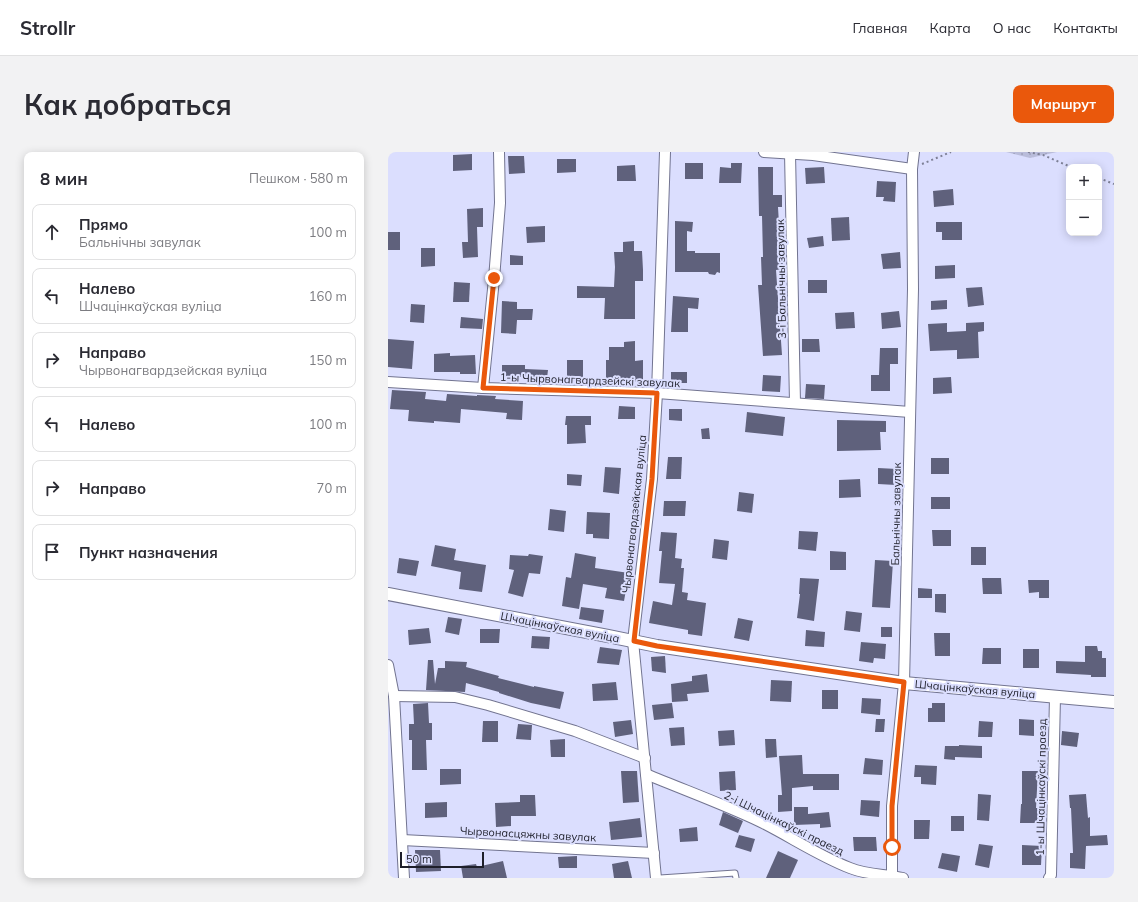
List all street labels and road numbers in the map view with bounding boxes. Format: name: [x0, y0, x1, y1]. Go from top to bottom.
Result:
street label: 3-і Бальнічны завулак: [773, 219, 789, 339]
street label: 1-ы Чырвонагвардзейскі завулак: [500, 370, 680, 390]
street label: Чырвонагвардзейская вуліца: [619, 434, 649, 594]
street label: Бальнічны завулак: [888, 462, 904, 566]
street label: Шчацінкаўская вуліца: [499, 609, 621, 645]
street label: Шчацінкаўская вуліца: [914, 677, 1036, 701]
street label: 1-ы Шчацінкаўскі праезд: [1033, 718, 1049, 856]
street label: 2-і Шчацінкаўскі праезд: [722, 788, 847, 858]
street label: Чырвонасцяжны завулак: [460, 823, 596, 845]

